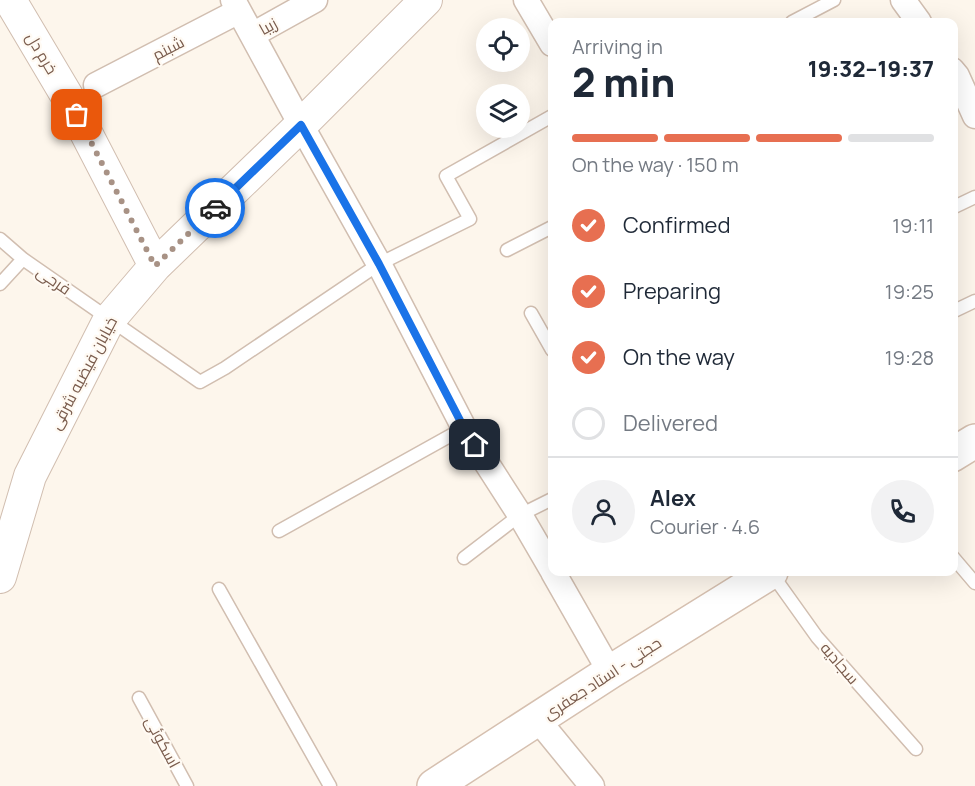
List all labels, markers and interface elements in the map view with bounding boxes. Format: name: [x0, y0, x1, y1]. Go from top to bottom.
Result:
street label: زیبا: [255, 12, 281, 40]
map controls: [476, 18, 530, 138]
button: locate: [476, 18, 530, 72]
street label: خرم دل: [20, 28, 63, 79]
street label: شبنم: [148, 31, 188, 66]
text: Arriving in: [572, 33, 663, 60]
text: 19:32–19:37: [808, 54, 934, 84]
text: 2 min: [572, 55, 675, 109]
button: layers: [476, 84, 530, 138]
pin: [51, 89, 102, 140]
icon: bag: [60, 98, 93, 131]
text: On the way · 150 m: [572, 151, 739, 178]
courier: [185, 178, 245, 238]
icon: car: [199, 192, 232, 225]
icon: check: [572, 209, 605, 242]
text: Confirmed: [623, 210, 731, 240]
text: 19:11: [892, 212, 934, 239]
street label: فرجی: [32, 260, 76, 300]
icon: check: [572, 275, 605, 308]
text: Preparing: [623, 276, 721, 306]
text: 19:25: [885, 278, 934, 305]
street label: خیابان فیضیه شرقی: [44, 313, 122, 433]
icon: check: [572, 341, 605, 374]
text: On the way: [623, 342, 735, 372]
text: 19:28: [885, 344, 934, 371]
text: Delivered: [623, 408, 718, 438]
pin: [449, 419, 500, 470]
icon: home: [458, 428, 491, 461]
button: person: [572, 480, 635, 543]
button: phone: [871, 480, 934, 543]
text: Alex: [650, 483, 696, 513]
text: Courier · 4.6: [650, 513, 760, 540]
street label: حجتی - استاد جعفری: [539, 632, 665, 724]
street label: سجادیه: [816, 637, 864, 689]
street label: اسکوئی: [140, 712, 186, 772]

